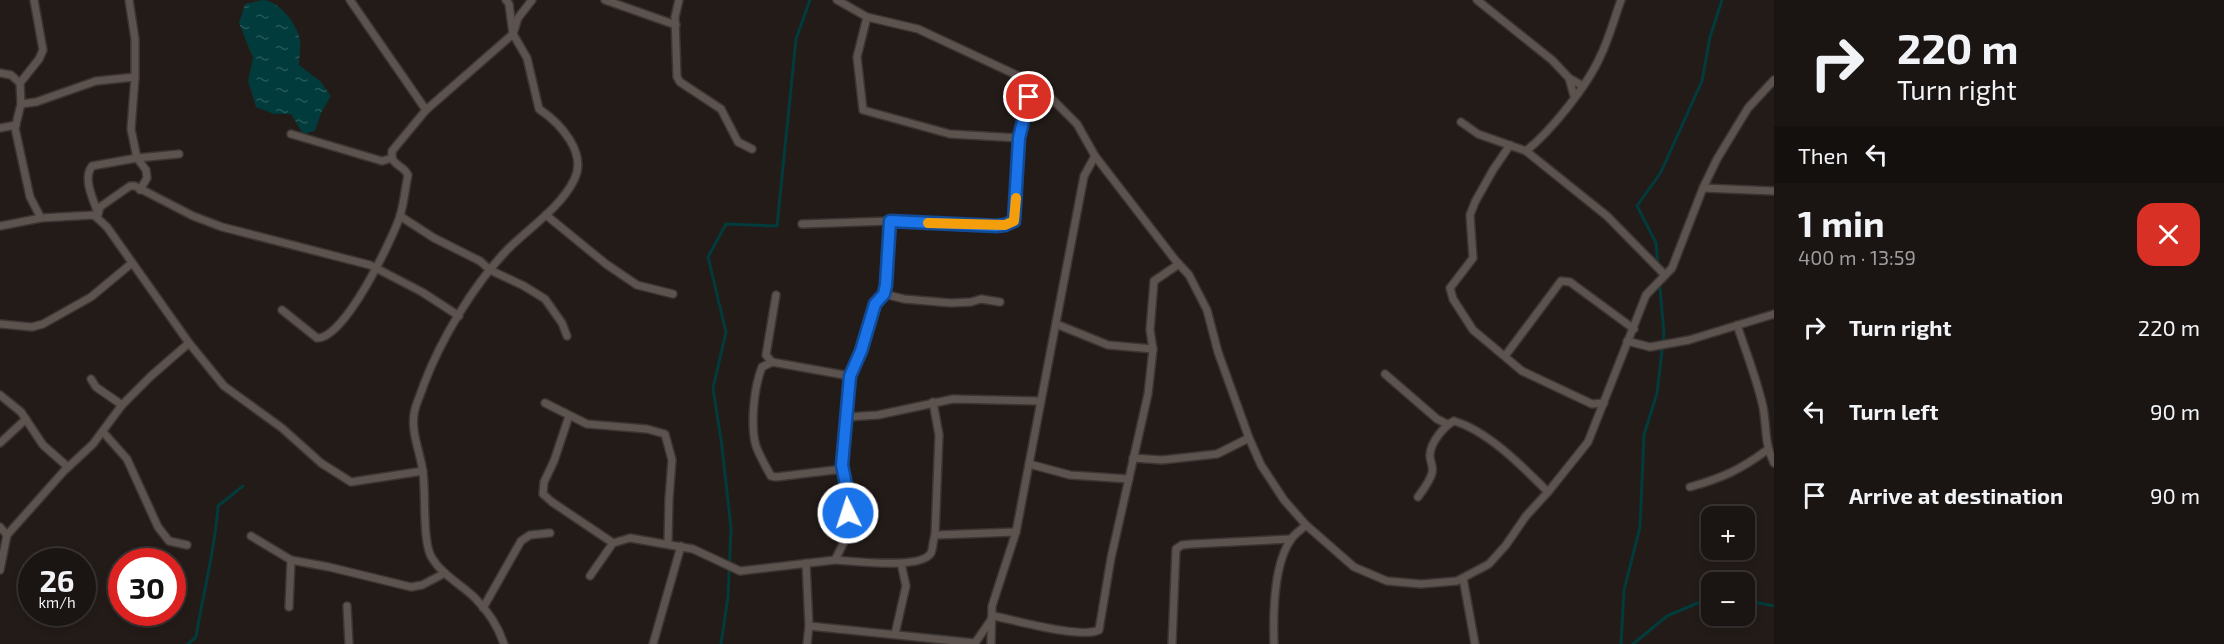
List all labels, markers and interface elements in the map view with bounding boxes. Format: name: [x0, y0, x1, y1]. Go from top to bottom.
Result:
text: 220 m: [1897, 22, 2018, 72]
icon: right: [1798, 24, 1876, 102]
pin: [1003, 71, 1054, 122]
text: Turn right: [1897, 73, 2017, 105]
icon: arrive: [1012, 80, 1045, 113]
icon: left: [1860, 138, 1893, 171]
text: Then: [1798, 142, 1848, 168]
text: 1 min: [1798, 201, 1885, 244]
button: close: [2137, 203, 2200, 266]
text: 400 m · 13:59: [1798, 245, 1916, 269]
icon: right: [1798, 311, 1831, 344]
text: Turn right: [1849, 314, 1951, 340]
text: 220 m: [2138, 314, 2200, 340]
icon: left: [1798, 395, 1831, 428]
text: Turn left: [1849, 398, 1938, 424]
text: 90 m: [2150, 398, 2200, 424]
icon: arrive: [1798, 479, 1831, 512]
position arrow: [816, 481, 880, 545]
text: Arrive at destination: [1849, 482, 2063, 508]
text: 90 m: [2150, 482, 2200, 508]
map controls: [1701, 506, 1755, 626]
button: +: [1701, 506, 1755, 560]
speed limit sign: 30: [108, 548, 186, 626]
text: 26: [39, 562, 75, 598]
button: −: [1701, 572, 1755, 626]
text: km/h: [38, 593, 76, 611]

